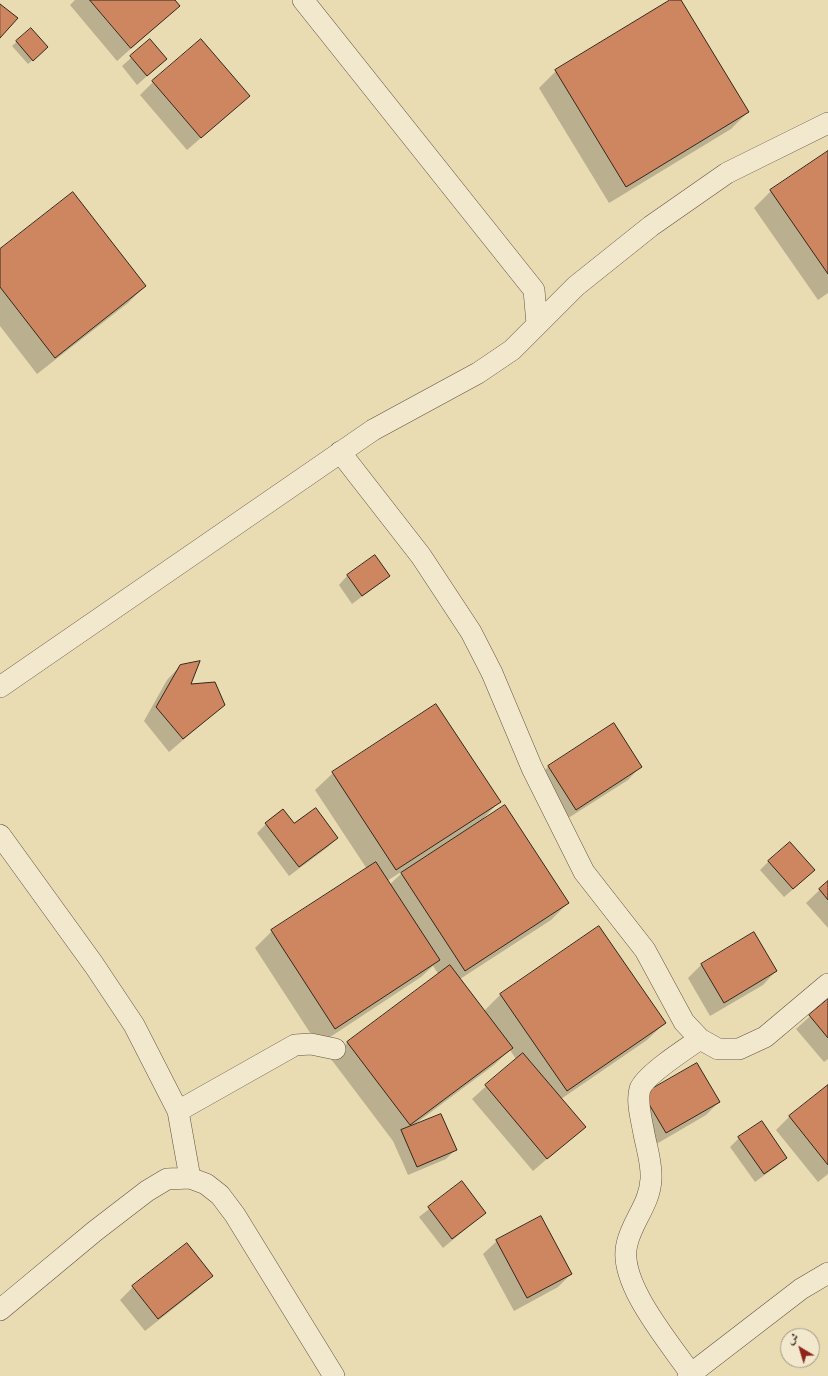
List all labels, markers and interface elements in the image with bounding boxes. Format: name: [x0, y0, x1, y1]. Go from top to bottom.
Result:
north arrow: [780, 1328, 820, 1368]
text: ش: [785, 1330, 801, 1347]

